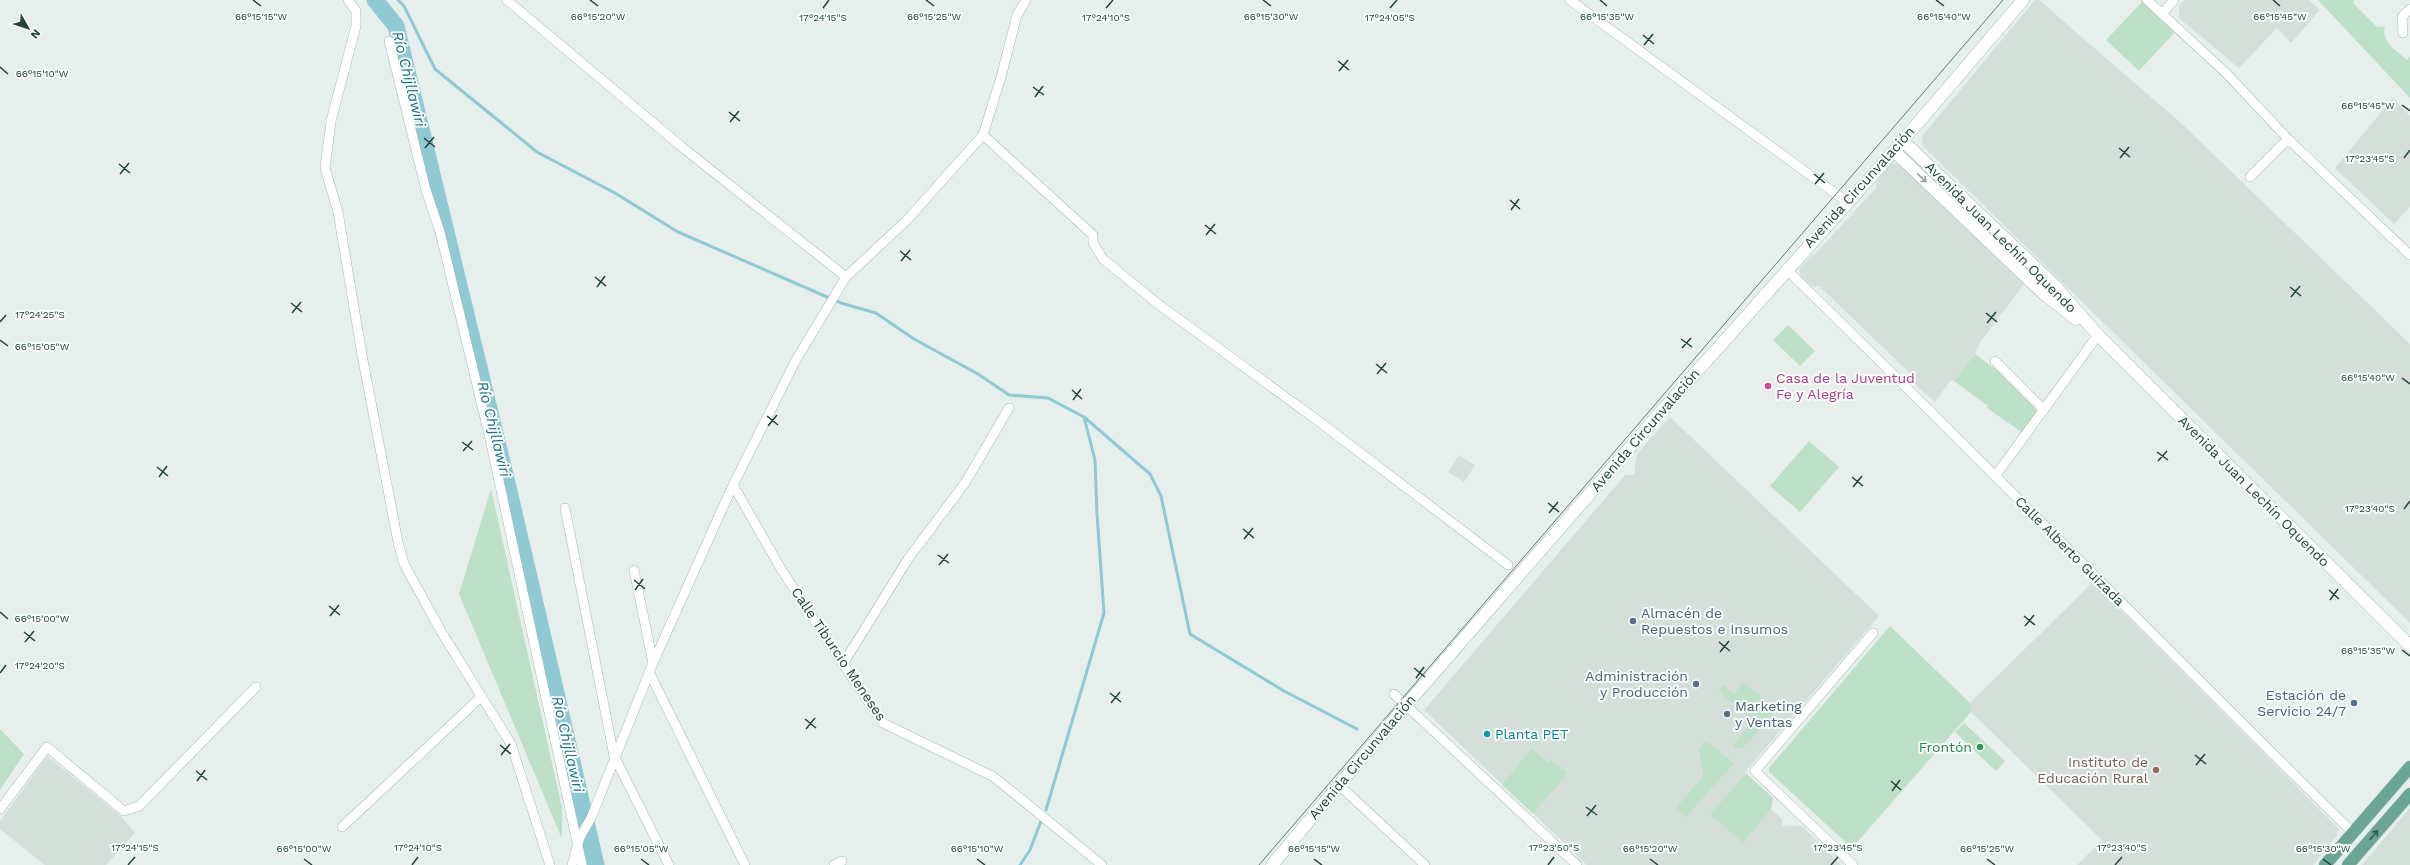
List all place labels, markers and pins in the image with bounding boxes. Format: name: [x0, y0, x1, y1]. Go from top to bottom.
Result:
place label: Casa de la Juventud Fe y Alegría: [1776, 370, 1915, 402]
marker: Casa de la Juventud Fe y Alegría: [1763, 381, 1773, 391]
place label: Almacén de Repuestos e Insumos: [1641, 605, 1788, 637]
marker: Almacén de Repuestos e Insumos: [1628, 616, 1638, 626]
place label: Administración y Producción: [1585, 668, 1688, 700]
marker: Administración y Producción: [1691, 679, 1701, 689]
place label: Estación de Servicio 24/7: [2257, 687, 2346, 719]
place label: Marketing y Ventas: [1735, 698, 1802, 730]
marker: Estación de Servicio 24/7: [2349, 698, 2359, 708]
marker: Marketing y Ventas: [1722, 709, 1732, 719]
place label: Planta PET: [1495, 726, 1569, 742]
marker: Planta PET: [1482, 729, 1492, 739]
place label: Frontón: [1919, 739, 1972, 755]
marker: Frontón: [1975, 742, 1985, 752]
place label: Instituto de Educación Rural: [2037, 754, 2149, 786]
marker: Instituto de Educación Rural: [2151, 765, 2161, 775]

